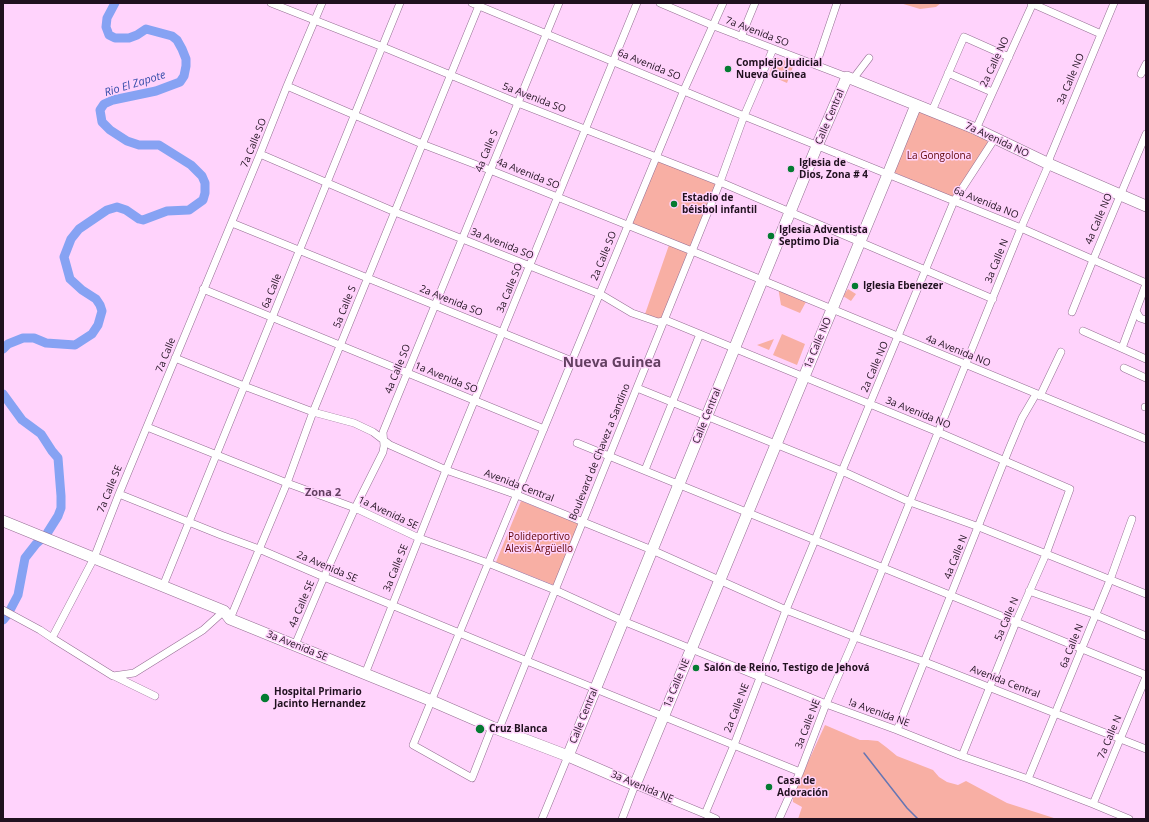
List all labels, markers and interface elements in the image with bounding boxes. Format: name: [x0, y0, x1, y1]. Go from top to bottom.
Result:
street label: 7a Avenida SO: [724, 14, 790, 50]
street label: 2a Calle NO: [978, 35, 1012, 89]
street label: 6a Avenida SO: [616, 47, 682, 83]
street label: 3a Calle NO: [1055, 52, 1087, 106]
place label: Complejo Judicial Nueva Guinea: [736, 57, 822, 80]
marker: Complejo Judicial Nueva Guinea: [723, 64, 733, 74]
water label: Rio El Zapote: [103, 68, 167, 100]
street label: 5a Avenida SO: [501, 80, 567, 116]
street label: Calle Central: [813, 88, 847, 146]
street label: 7a Calle SO: [239, 117, 269, 169]
street label: 7a Avenida NO: [963, 120, 1031, 160]
street label: 4a Calle S: [473, 128, 501, 174]
park label: La Gongolona: [907, 150, 971, 162]
street label: 4a Avenida SO: [495, 156, 561, 192]
place label: Iglesia de Dios, Zona # 4: [799, 157, 868, 180]
marker: Iglesia de Dios, Zona # 4: [786, 164, 796, 174]
street label: 6a Avenida NO: [952, 185, 1020, 221]
place label: Estadio de béisbol infantil: [682, 192, 757, 216]
street label: 4a Calle NO: [1083, 192, 1115, 246]
marker: Estadio de béisbol infantil: [669, 199, 679, 209]
place label: Iglesia Adventista Septimo Dia: [779, 224, 868, 248]
street label: 3a Avenida SO: [469, 226, 535, 262]
street label: 2a Calle SO: [589, 230, 619, 282]
marker: Iglesia Adventista Septimo Dia: [766, 231, 776, 241]
street label: 3a Calle N: [983, 237, 1011, 285]
street label: 3a Calle SO: [495, 262, 525, 314]
street label: 6a Calle: [260, 272, 284, 310]
place label: Iglesia Ebenezer: [863, 280, 943, 292]
marker: Iglesia Ebenezer: [850, 281, 860, 291]
street label: 2a Avenida SO: [418, 283, 484, 319]
street label: 5a Calle S: [331, 284, 359, 330]
street label: 1a Calle NO: [802, 316, 834, 370]
street label: 4a Avenida NO: [924, 333, 992, 369]
street label: 7a Calle: [154, 336, 178, 374]
street label: 2a Calle NO: [859, 340, 891, 394]
street label: 4a Calle SO: [383, 343, 413, 395]
district label: Nueva Guinea: [563, 355, 661, 371]
street label: 1a Avenida SO: [413, 360, 479, 396]
street label: Boulevard de Chavez a Sandino: [567, 382, 633, 522]
street label: Calle Central: [690, 386, 724, 446]
street label: 3a Avenida NO: [884, 395, 952, 431]
street label: 7a Calle SE: [95, 464, 125, 514]
street label: Avenida Central: [482, 467, 556, 505]
district label: Zona 2: [305, 486, 341, 500]
street label: 1a Avenida SE: [356, 494, 420, 532]
park label: Polideportivo Alexis Argüello: [505, 531, 573, 554]
street label: 4a Calle N: [942, 533, 970, 581]
street label: 3a Calle SE: [381, 543, 411, 593]
street label: 2a Avenida SE: [295, 549, 359, 585]
street label: 4a Calle SE: [287, 579, 317, 629]
street label: 5a Calle N: [992, 595, 1022, 643]
street label: 6a Calle N: [1058, 622, 1086, 670]
street label: 3a Avenida SE: [265, 628, 329, 664]
street label: 1a Calle NE: [661, 657, 693, 709]
place label: Salón de Reino, Testigo de Jehová: [704, 662, 870, 674]
marker: Salón de Reino, Testigo de Jehová: [691, 663, 701, 673]
street label: Avenida Central: [968, 663, 1042, 701]
street label: 2a Calle NE: [722, 682, 752, 734]
place label: Hospital Primario Jacinto Hernandez: [274, 686, 366, 710]
street label: Calle Central: [567, 686, 601, 746]
marker: Hospital Primario Jacinto Hernandez: [259, 692, 271, 704]
street label: !a Avenida NE: [847, 696, 911, 730]
street label: 3a Calle NE: [793, 698, 823, 750]
street label: 7a Calle N: [1095, 713, 1125, 761]
marker: Cruz Blanca: [474, 723, 486, 735]
place label: Cruz Blanca: [489, 723, 548, 735]
street label: 3a Avenida NE: [609, 768, 675, 806]
place label: Casa de Adoración: [777, 775, 828, 798]
marker: Casa de Adoración: [764, 782, 774, 792]

